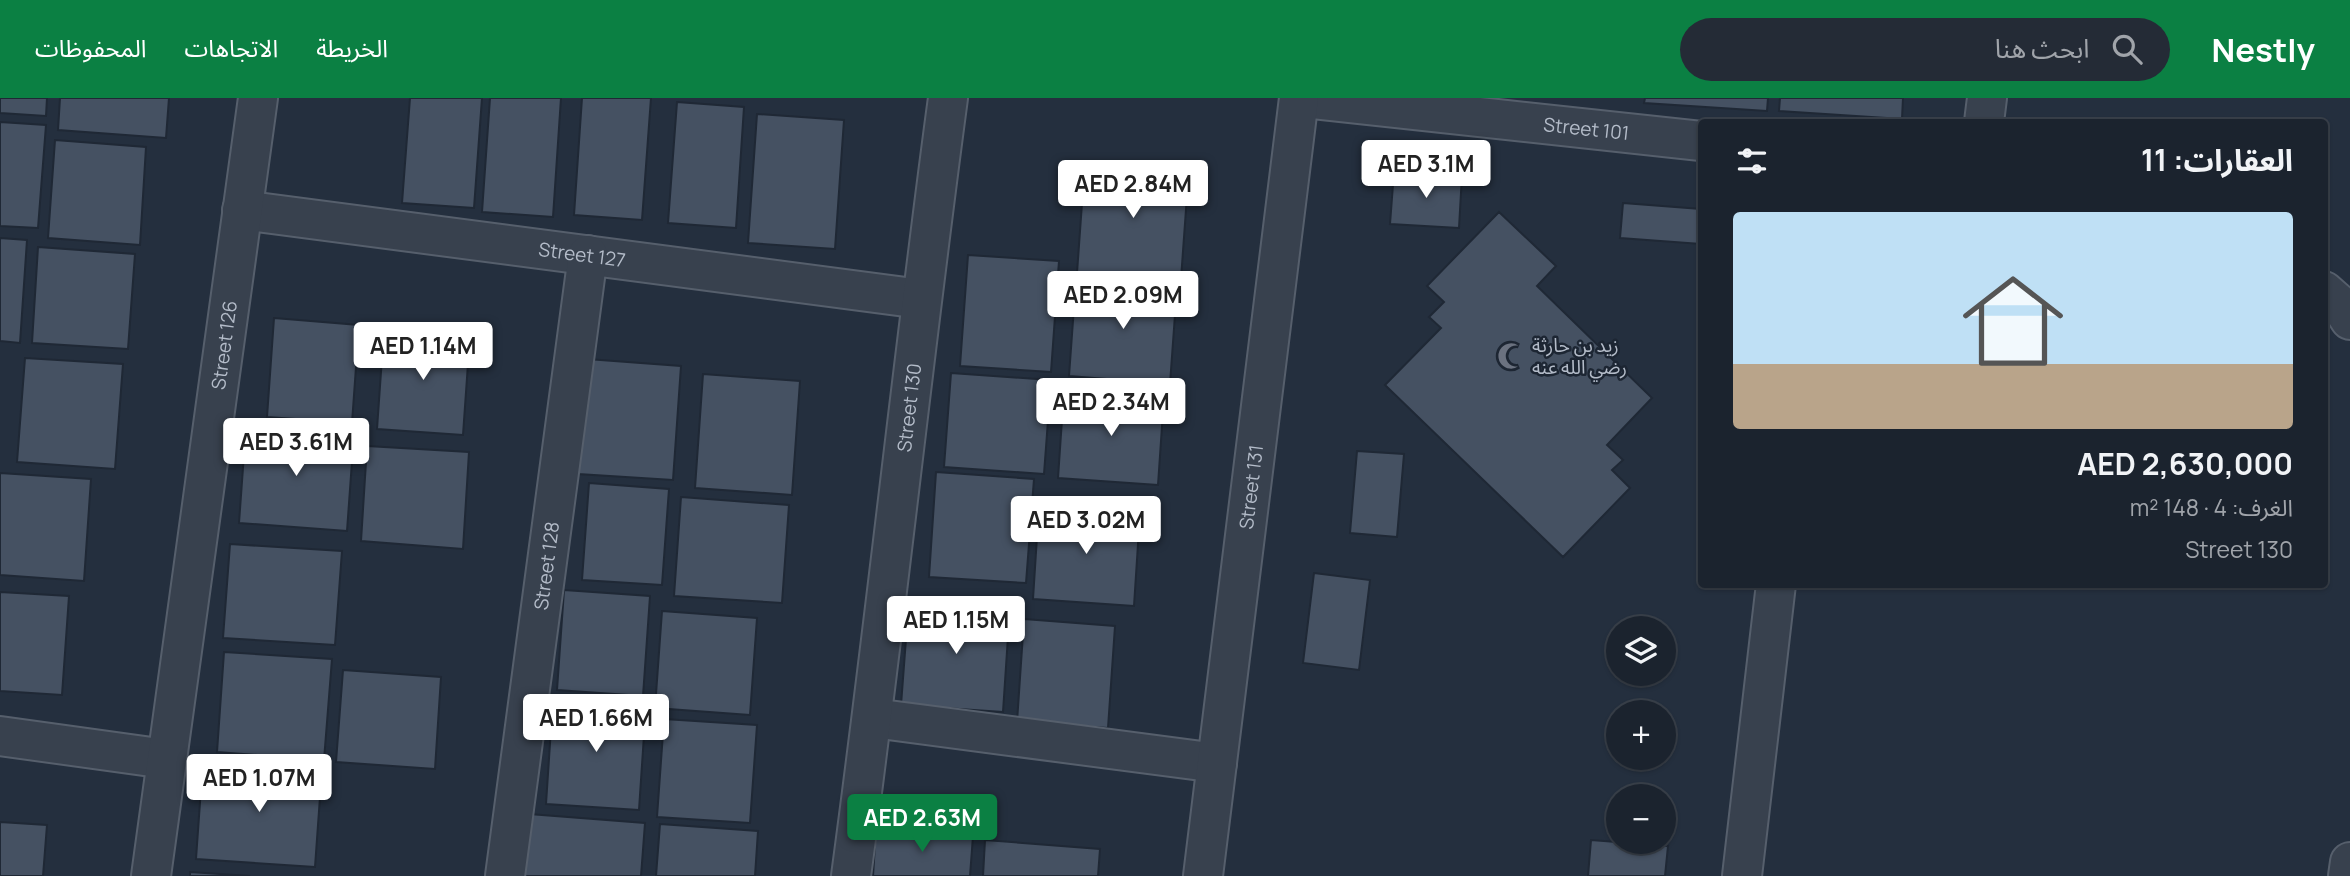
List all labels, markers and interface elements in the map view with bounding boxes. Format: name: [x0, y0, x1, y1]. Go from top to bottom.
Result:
search box: [1680, 18, 2170, 81]
text: Nestly: [2212, 27, 2315, 72]
text: ابحث هنا: [1995, 30, 2090, 66]
icon: search: [2108, 30, 2146, 68]
text: المحفوظات: [35, 31, 146, 64]
text: الاتجاهات: [184, 31, 278, 64]
text: الخريطة: [316, 31, 388, 64]
street label: Street 101: [1542, 111, 1631, 146]
text: العقارات: 11: [2141, 139, 2293, 180]
pin: AED 3.1M: [1354, 140, 1498, 200]
icon: filters: [1733, 142, 1771, 180]
text: AED 3.1M: [1378, 147, 1474, 179]
pin: AED 2.84M: [1053, 160, 1213, 220]
text: AED 2.84M: [1074, 167, 1192, 199]
street label: Street 127: [537, 236, 627, 273]
icon: home: [1950, 258, 2076, 384]
pin: AED 2.09M: [1043, 272, 1203, 331]
text: AED 2.09M: [1063, 278, 1183, 310]
street label: Street 126: [205, 299, 243, 391]
pin: AED 1.14M: [343, 322, 503, 382]
text: AED 1.14M: [370, 329, 476, 361]
place label: زيد بن حارثة رضي الله عنه: [1532, 332, 1627, 382]
mosque icon: زيد بن حارثة رضي الله عنه: [1496, 341, 1526, 371]
street label: Street 130: [891, 362, 927, 453]
pin: AED 2.34M: [1031, 378, 1191, 438]
text: AED 2.34M: [1052, 385, 1170, 417]
pin: AED 3.61M: [216, 418, 376, 478]
text: AED 3.61M: [239, 425, 353, 457]
street label: Street 131: [1233, 443, 1269, 531]
text: AED 2,630,000: [2077, 443, 2293, 484]
text: الغرف: 4 · 148 m²: [2130, 491, 2293, 523]
pin: AED 3.02M: [1006, 496, 1166, 556]
text: AED 3.02M: [1027, 503, 1145, 535]
street label: Street 128: [528, 520, 565, 612]
text: Street 130: [2185, 533, 2293, 565]
pin: AED 1.15M: [876, 596, 1036, 656]
text: AED 1.15M: [903, 603, 1009, 635]
map controls: [1606, 616, 1676, 854]
button: layers: [1606, 616, 1676, 686]
pin: AED 1.66M: [516, 694, 676, 754]
button: +: [1606, 700, 1676, 770]
text: AED 1.66M: [539, 701, 653, 733]
pin: AED 1.07M: [179, 754, 339, 814]
text: AED 1.07M: [203, 761, 315, 793]
button: −: [1606, 784, 1676, 854]
pin: AED 2.63M: [842, 794, 1002, 854]
text: AED 2.63M: [863, 801, 981, 833]

